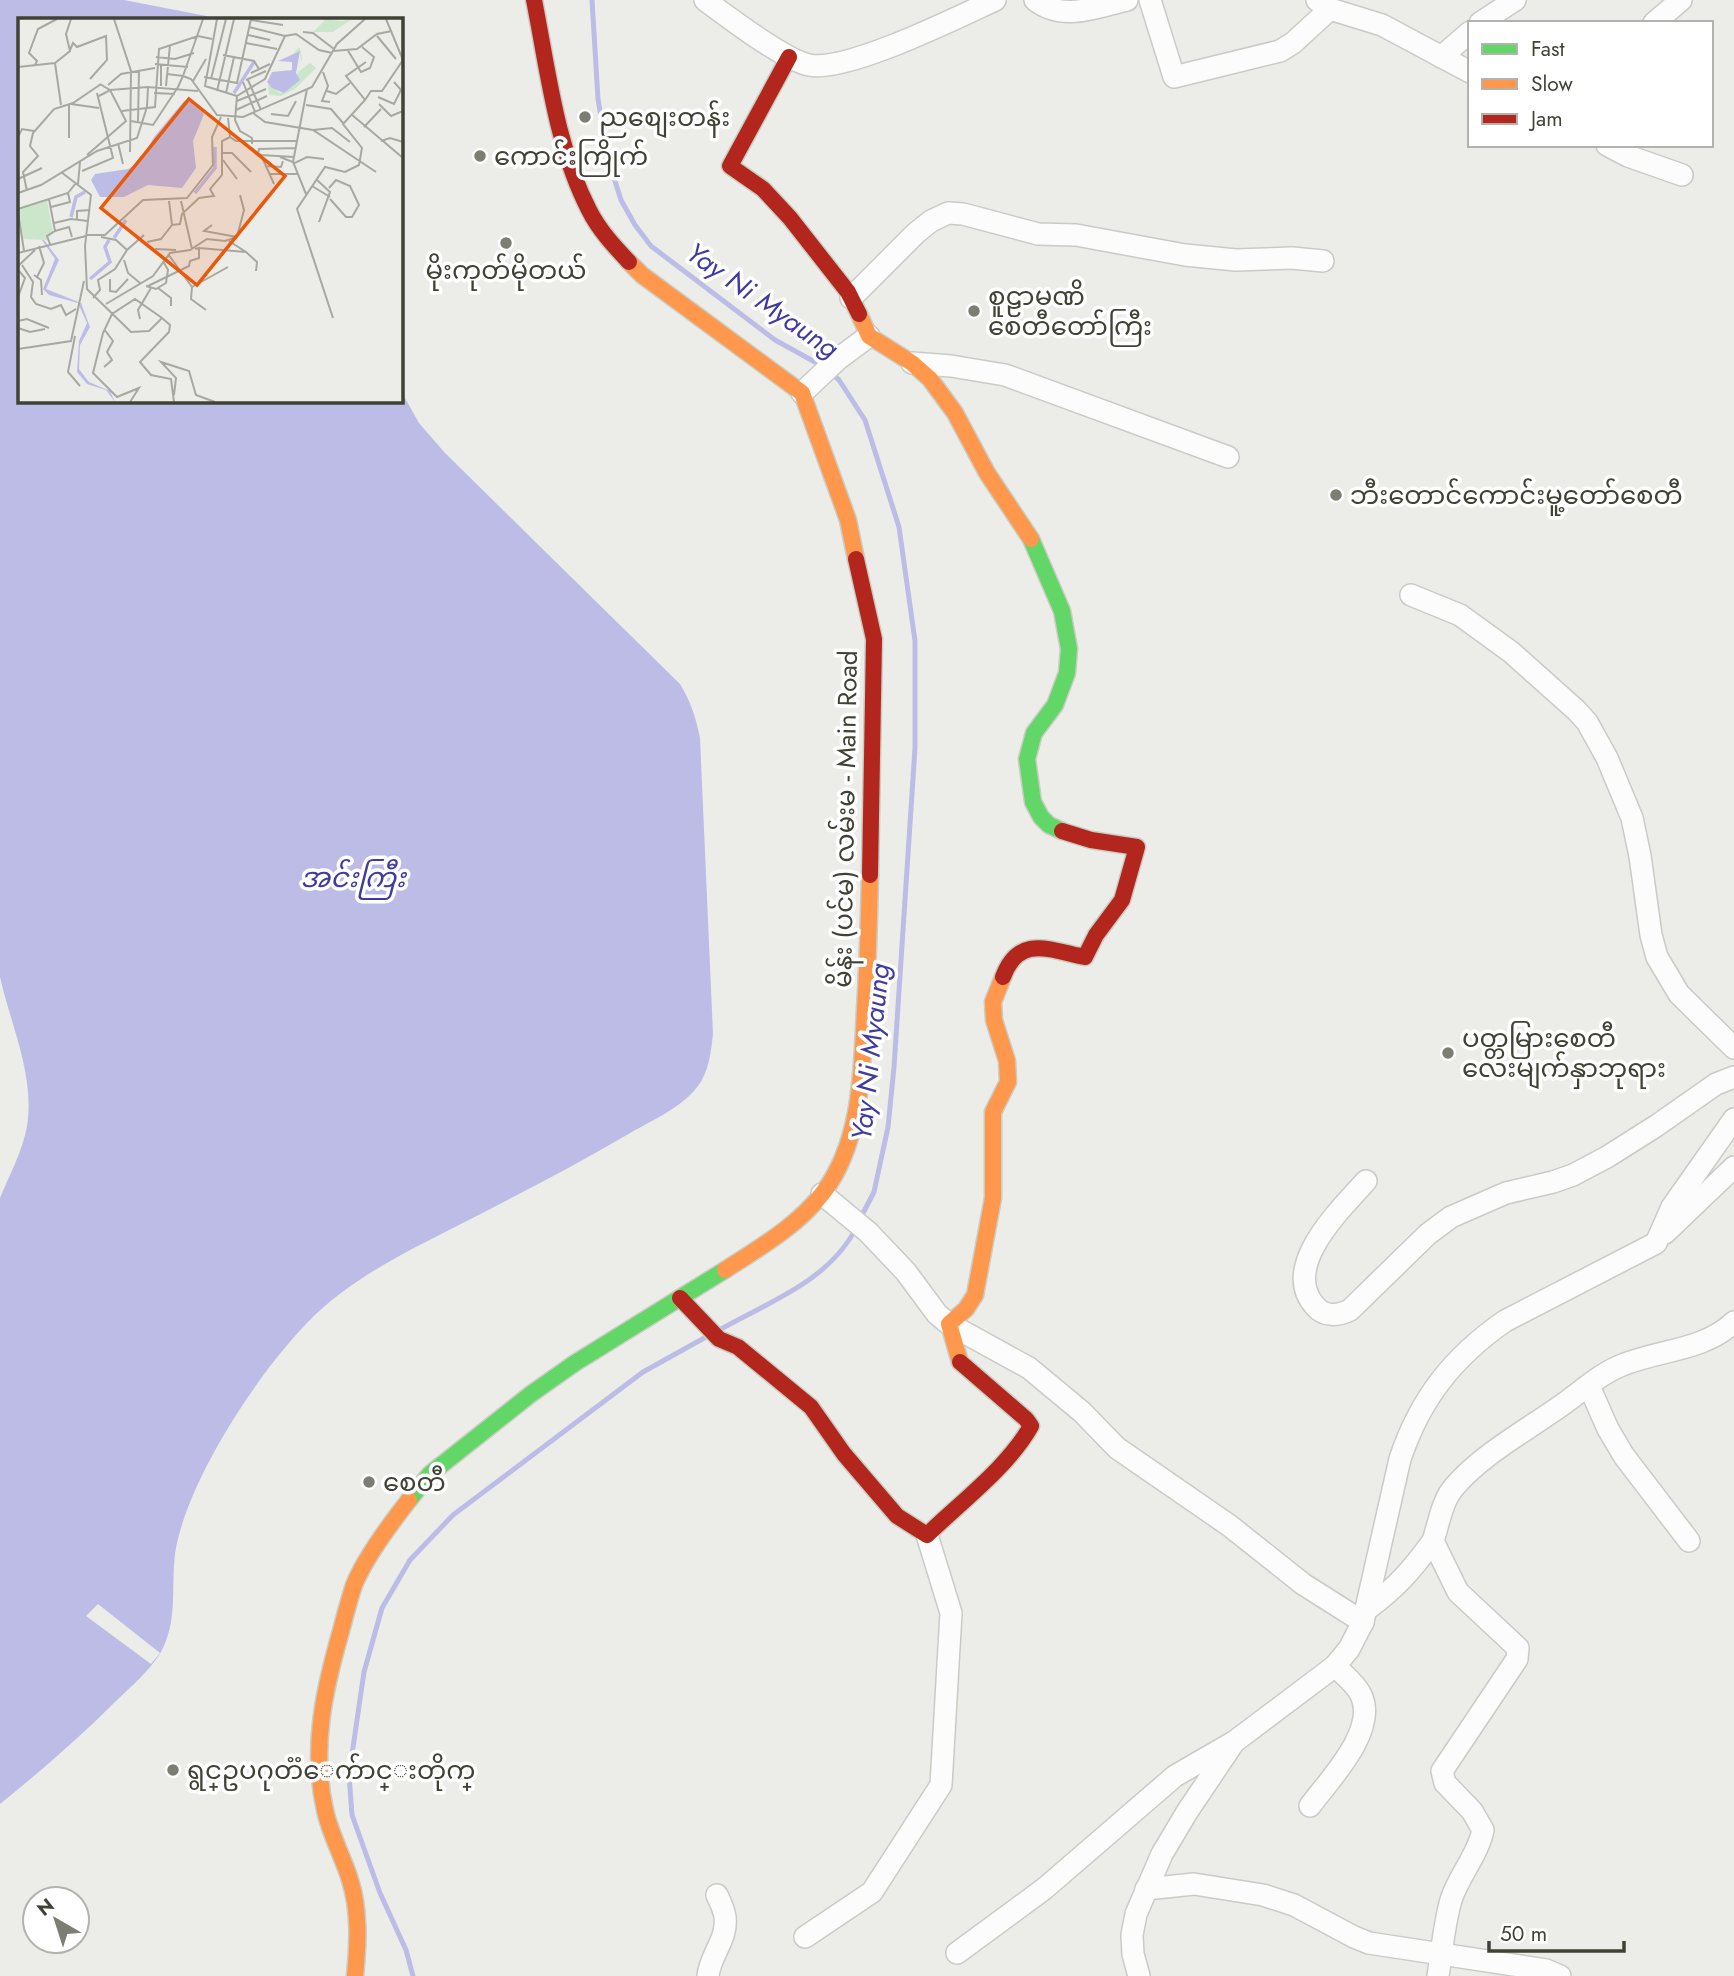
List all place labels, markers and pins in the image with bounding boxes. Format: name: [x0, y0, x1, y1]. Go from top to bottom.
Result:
place label: ညစျေးတန်း: [599, 98, 730, 138]
marker: ညစျေးတန်း: [577, 109, 593, 125]
place label: ကောင်းကြိုက်: [494, 137, 648, 177]
marker: ကောင်းကြိုက်: [472, 148, 488, 164]
marker: မိုးကုတ်မိုတယ်: [498, 235, 514, 251]
place label: မိုးကုတ်မိုတယ်: [425, 251, 587, 291]
place label: စူဠာမဏိ စေတီတော်ကြီး: [988, 277, 1152, 347]
marker: စူဠာမဏိ စေတီတော်ကြီး: [966, 303, 982, 319]
place label: ဘီးတောင်ကောင်းမူ့တော်စေတီ: [1350, 476, 1683, 516]
marker: ဘီးတောင်ကောင်းမူ့တော်စေတီ: [1328, 487, 1344, 503]
place label: ပတ္တမြား‌စေတီ‌ လေးမျက်နှာဘုရား: [1462, 1019, 1666, 1089]
marker: ပတ္တမြား‌စေတီ‌ လေးမျက်နှာဘုရား: [1440, 1045, 1456, 1061]
place label: စေတီ: [383, 1463, 446, 1501]
marker: စေတီ: [361, 1474, 377, 1490]
place label: ရွင္ဥပဂုတၱေက်ာင္းတိုက္: [187, 1751, 476, 1791]
marker: ရွင္ဥပဂုတၱေက်ာင္းတိုက္: [165, 1762, 181, 1778]

